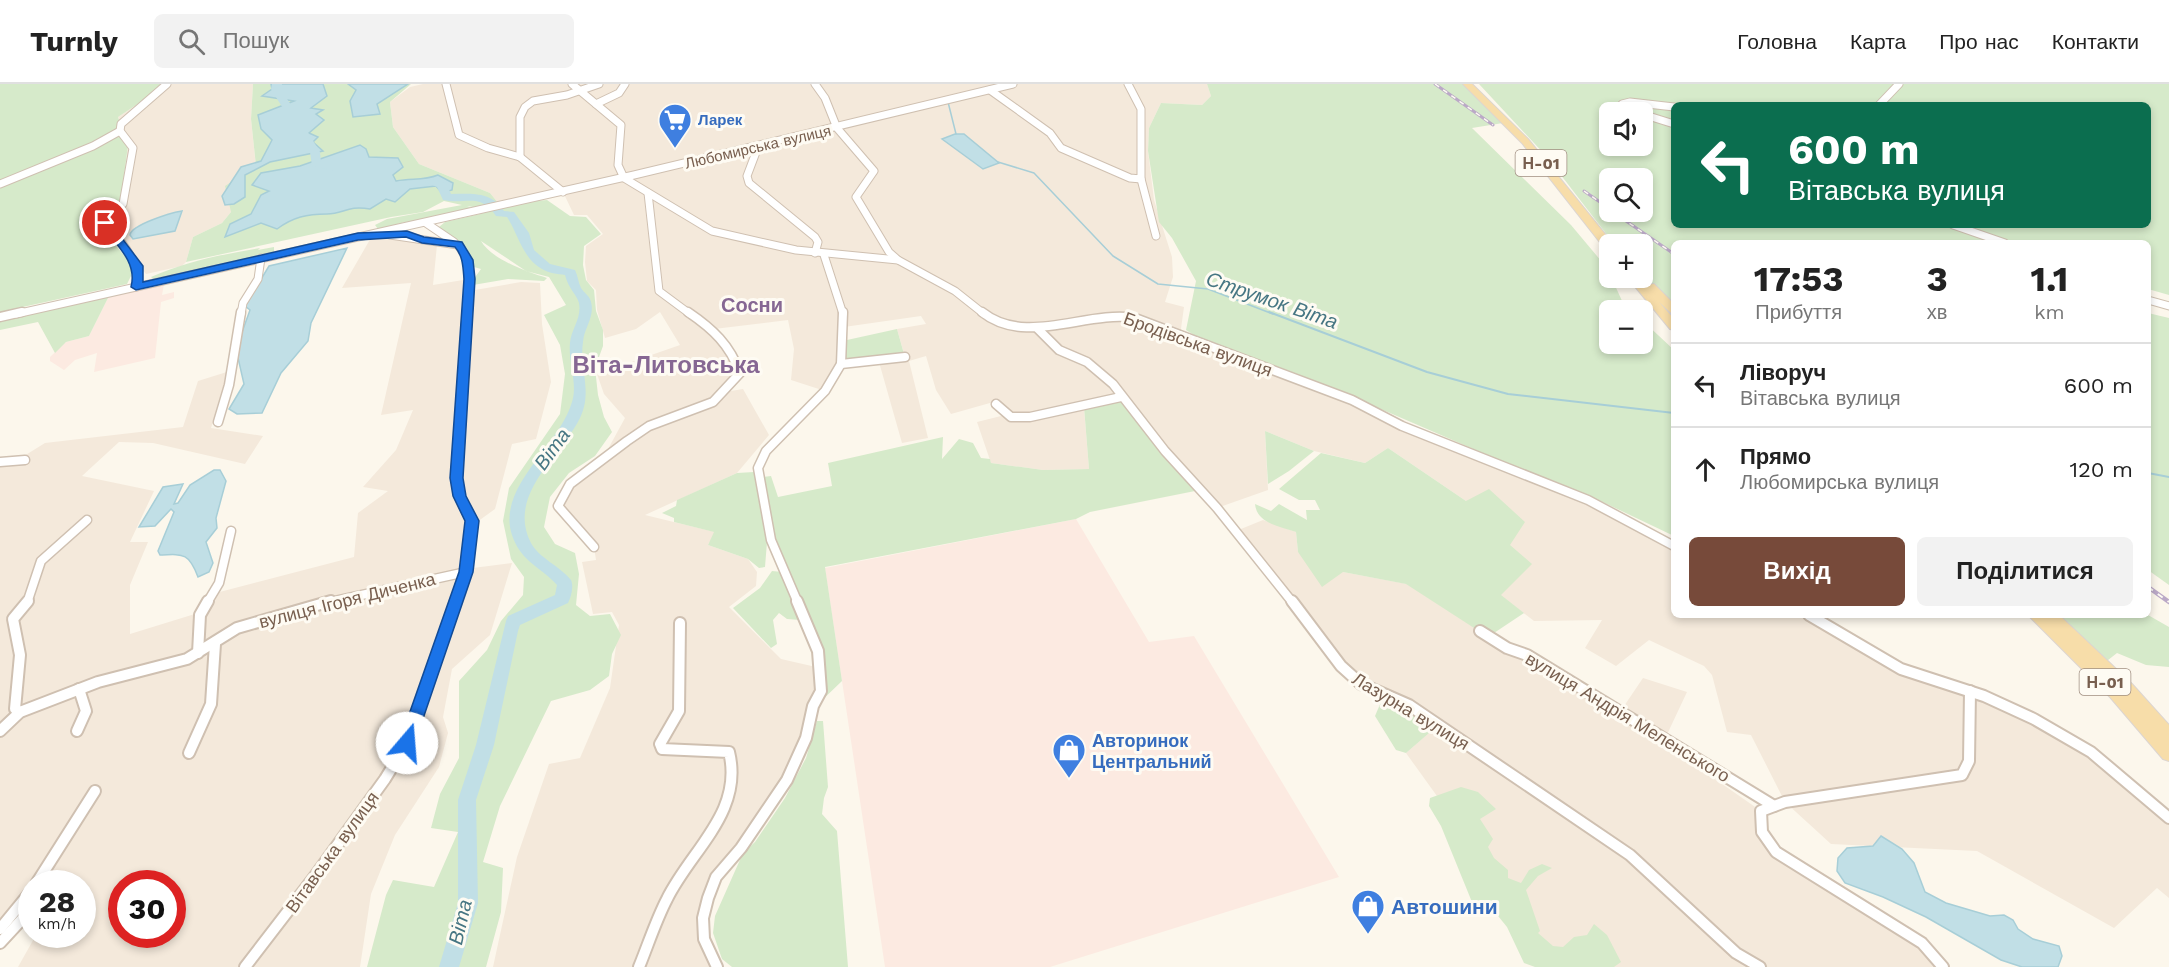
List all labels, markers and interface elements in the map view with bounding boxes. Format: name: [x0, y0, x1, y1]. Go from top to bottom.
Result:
search box: [154, 14, 574, 68]
text: Turnly: [30, 25, 118, 58]
icon: search: [175, 25, 208, 58]
text: Пошук: [223, 28, 289, 53]
text: Головна: [1737, 29, 1817, 54]
text: Карта: [1850, 29, 1906, 54]
text: Про нас: [1939, 29, 2019, 54]
text: Контакти: [2052, 29, 2139, 54]
supermarket icon: Ларек: [657, 102, 693, 149]
map controls: [1599, 102, 1653, 354]
button: sound: [1599, 102, 1653, 156]
place label: Ларек: [698, 111, 743, 129]
street label: Любомирська вулиця: [683, 121, 833, 173]
text: 600 m: [1788, 125, 1920, 174]
icon: left: [1689, 126, 1767, 204]
road number: Н-01: [1516, 150, 1566, 176]
button: search: [1599, 168, 1653, 222]
text: Вітавська вулиця: [1788, 175, 2005, 207]
pin: [79, 197, 130, 248]
icon: arrive: [88, 206, 121, 239]
button: +: [1599, 234, 1653, 288]
text: 17:53: [1754, 258, 1844, 300]
text: 3: [1926, 258, 1948, 300]
text: 1.1: [2030, 258, 2068, 300]
water label: Струмок Віта: [1203, 266, 1341, 334]
district label: Сосни: [721, 293, 783, 317]
button: −: [1599, 300, 1653, 354]
text: Прибуття: [1755, 300, 1842, 324]
text: хв: [1927, 300, 1947, 324]
text: km: [2034, 300, 2065, 324]
street label: Бродівська вулиця: [1121, 307, 1275, 381]
district label: Віта-Литовська: [572, 351, 760, 379]
text: Ліворуч: [1740, 360, 1826, 385]
icon: left: [1689, 369, 1722, 402]
text: 600 m: [2064, 373, 2133, 398]
text: Вітавська вулиця: [1740, 386, 1901, 410]
water label: Віта: [529, 424, 575, 474]
text: Прямо: [1740, 444, 1811, 469]
icon: ahead: [1689, 453, 1722, 486]
text: 120 m: [2069, 457, 2133, 482]
text: Любомирська вулиця: [1740, 470, 1939, 494]
button: Вихід: [1689, 537, 1905, 606]
button: Поділитися: [1917, 537, 2133, 606]
street label: вулиця Ігоря Диченка: [257, 568, 438, 632]
street label: вулиця Андрія Меленського: [1522, 648, 1734, 786]
street label: Лазурна вулиця: [1349, 668, 1473, 754]
road number: Н-01: [2080, 669, 2130, 695]
position arrow: [375, 711, 439, 775]
place label: Авторинок Центральний: [1092, 730, 1212, 772]
shop icon: Авторинок Центральний: [1051, 732, 1087, 779]
street label: Вітавська вулиця: [281, 787, 383, 917]
speed limit sign: 30: [108, 870, 186, 948]
text: 28: [39, 884, 75, 919]
shop icon: Автошини: [1350, 888, 1386, 935]
place label: Автошини: [1391, 894, 1498, 919]
water label: Віта: [443, 897, 477, 947]
text: km/h: [38, 915, 76, 933]

